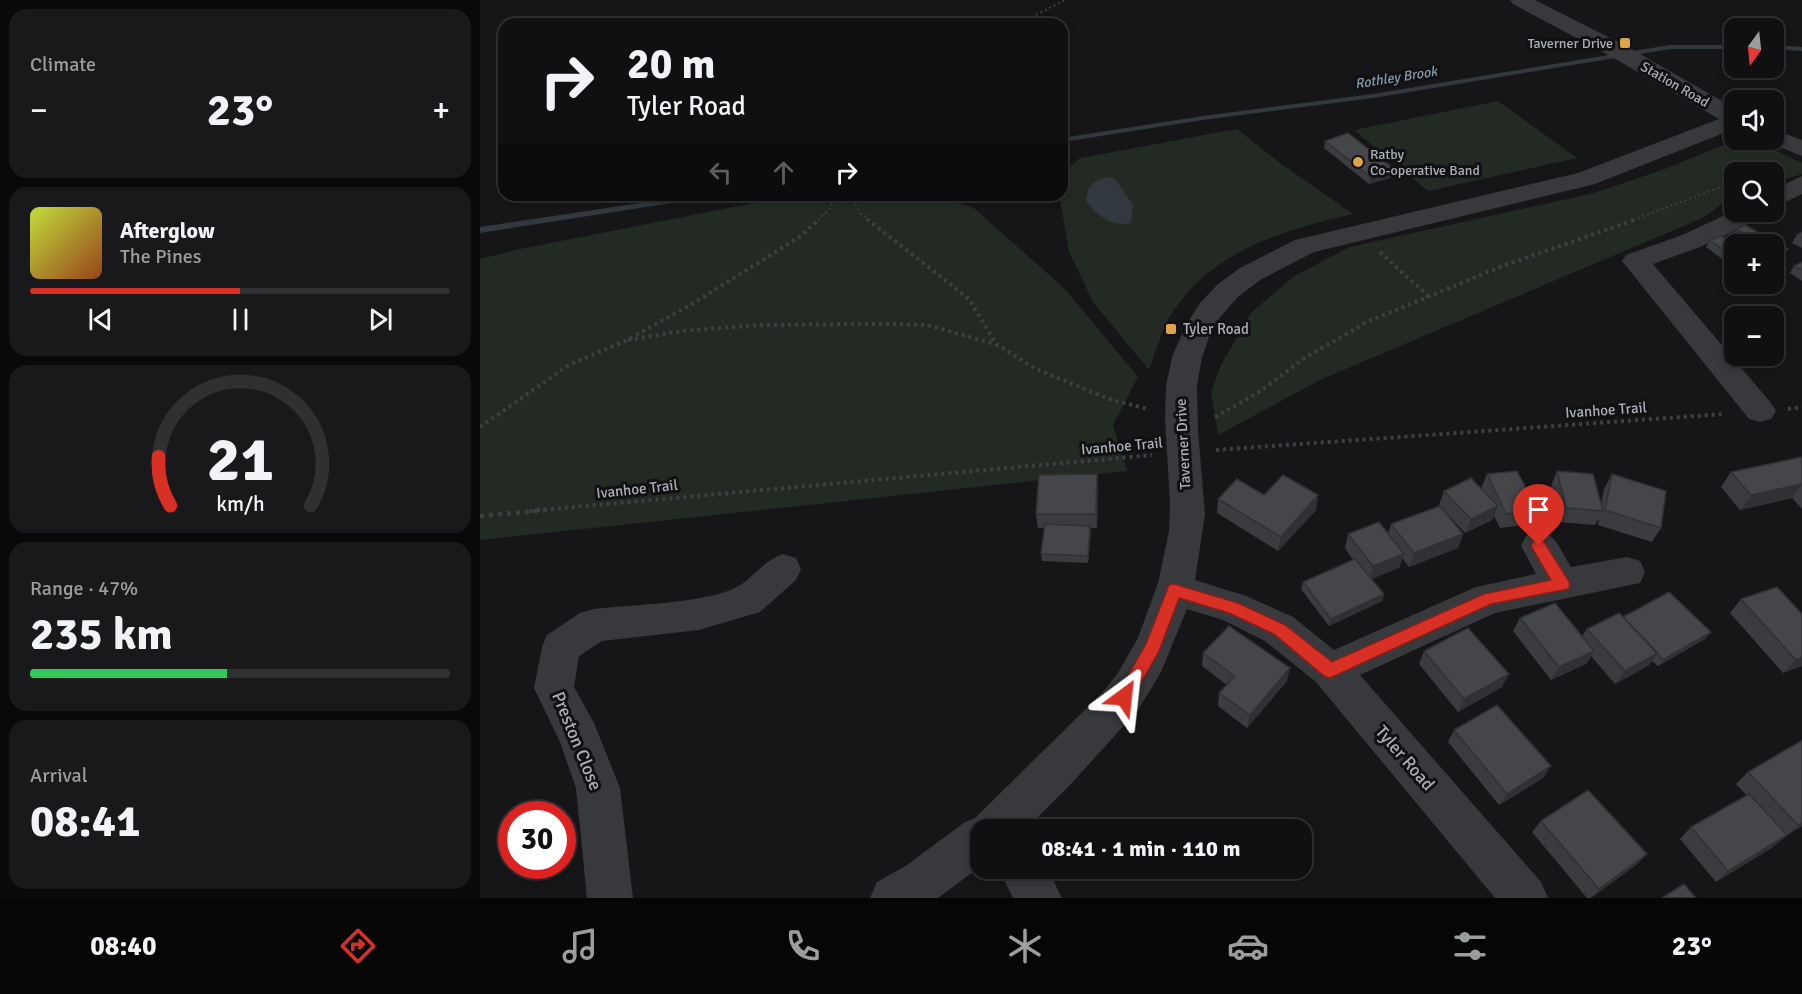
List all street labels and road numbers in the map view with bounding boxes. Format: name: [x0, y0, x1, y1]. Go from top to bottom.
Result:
street label: Station Road: [1637, 58, 1712, 111]
street label: Taverner Drive: [1172, 398, 1194, 490]
street label: Ivanhoe Trail: [1565, 398, 1647, 422]
street label: Ivanhoe Trail: [1080, 433, 1164, 459]
street label: Ivanhoe Trail: [595, 476, 679, 502]
street label: Preston Close: [547, 688, 607, 794]
street label: Tyler Road: [1371, 721, 1439, 795]

